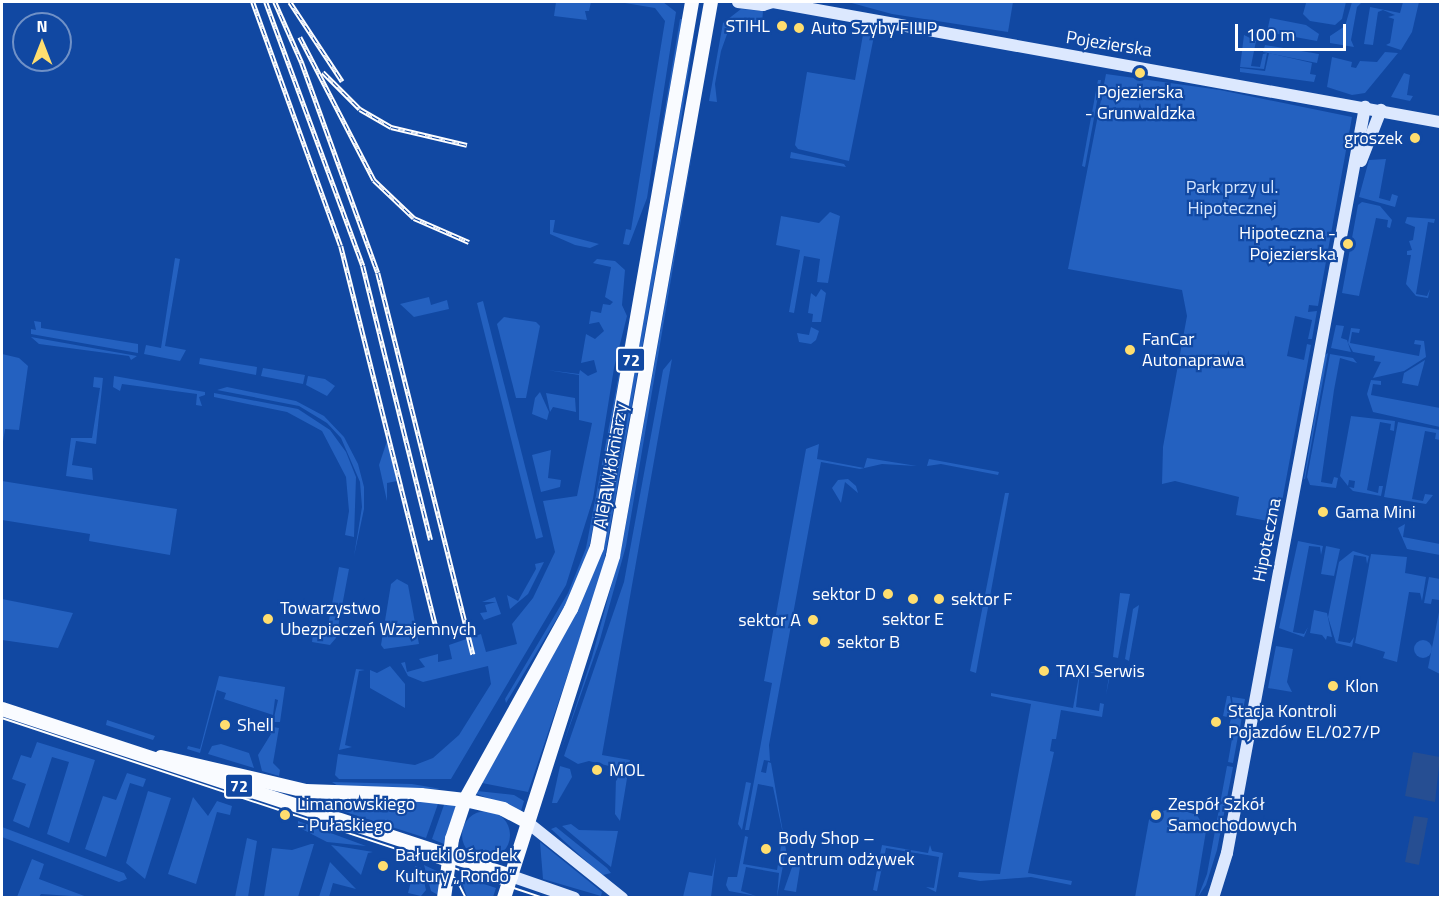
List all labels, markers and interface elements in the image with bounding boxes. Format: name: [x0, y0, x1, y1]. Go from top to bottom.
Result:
north arrow: [12, 12, 72, 72]
scale bar: [1238, 12, 1349, 50]
text: N: [36, 14, 48, 38]
place label: STIHL: [726, 15, 770, 37]
place label: Auto Szyby FILIP: [811, 17, 937, 39]
marker: STIHL: [775, 19, 789, 33]
marker: Auto Szyby FILIP: [792, 21, 806, 35]
text: 100 m: [1246, 21, 1295, 48]
street label: Pojezierska: [1065, 27, 1153, 61]
marker: Pojezierska - Grunwaldzka: [1133, 66, 1147, 80]
place label: Pojezierska - Grunwaldzka: [1085, 82, 1195, 124]
place label: groszek: [1344, 127, 1403, 149]
marker: groszek: [1408, 131, 1422, 145]
park label: Park przy ul. Hipotecznej: [1186, 177, 1278, 219]
place label: Hipoteczna - Pojezierska: [1239, 223, 1336, 266]
marker: Hipoteczna - Pojezierska: [1341, 237, 1355, 251]
place label: FanCar Autonaprawa: [1142, 329, 1244, 372]
marker: FanCar Autonaprawa: [1123, 343, 1137, 357]
road number: 72: [616, 347, 646, 373]
street label: Aleja Włókniarzy: [589, 402, 633, 530]
street label: Hipoteczna: [1248, 496, 1286, 584]
place label: Gama Mini: [1335, 501, 1416, 523]
marker: Gama Mini: [1316, 505, 1330, 519]
place label: sektor D: [812, 583, 876, 605]
marker: sektor D: [881, 587, 895, 601]
place label: sektor F: [951, 588, 1013, 610]
marker: sektor E: [906, 592, 920, 606]
marker: sektor F: [932, 592, 946, 606]
place label: Towarzystwo Ubezpieczeń Wzajemnych: [280, 598, 476, 640]
place label: sektor E: [882, 608, 944, 630]
place label: sektor A: [738, 609, 801, 631]
marker: Towarzystwo Ubezpieczeń Wzajemnych: [261, 612, 275, 626]
marker: sektor A: [806, 613, 820, 627]
place label: sektor B: [837, 631, 900, 653]
marker: sektor B: [818, 635, 832, 649]
place label: TAXI Serwis: [1056, 660, 1145, 682]
marker: TAXI Serwis: [1037, 664, 1051, 678]
place label: Klon: [1345, 675, 1379, 697]
marker: Klon: [1326, 679, 1340, 693]
place label: Stacja Kontroli Pojazdów EL/027/P: [1228, 701, 1380, 744]
place label: Shell: [237, 714, 274, 736]
marker: Stacja Kontroli Pojazdów EL/027/P: [1209, 715, 1223, 729]
marker: Shell: [218, 718, 232, 732]
place label: MOL: [609, 759, 645, 781]
marker: MOL: [590, 763, 604, 777]
road number: 72: [224, 773, 254, 799]
place label: Limanowskiego - Pułaskiego: [297, 794, 415, 836]
place label: Zespół Szkół Samochodowych: [1168, 794, 1297, 836]
marker: Limanowskiego - Pułaskiego: [278, 808, 292, 822]
marker: Zespół Szkół Samochodowych: [1149, 808, 1163, 822]
place label: Body Shop – Centrum odżywek: [778, 828, 915, 870]
marker: Body Shop – Centrum odżywek: [759, 842, 773, 856]
place label: Bałucki Ośrodek Kultury „Rondo”: [395, 845, 518, 888]
marker: Bałucki Ośrodek Kultury „Rondo”: [376, 859, 390, 873]

